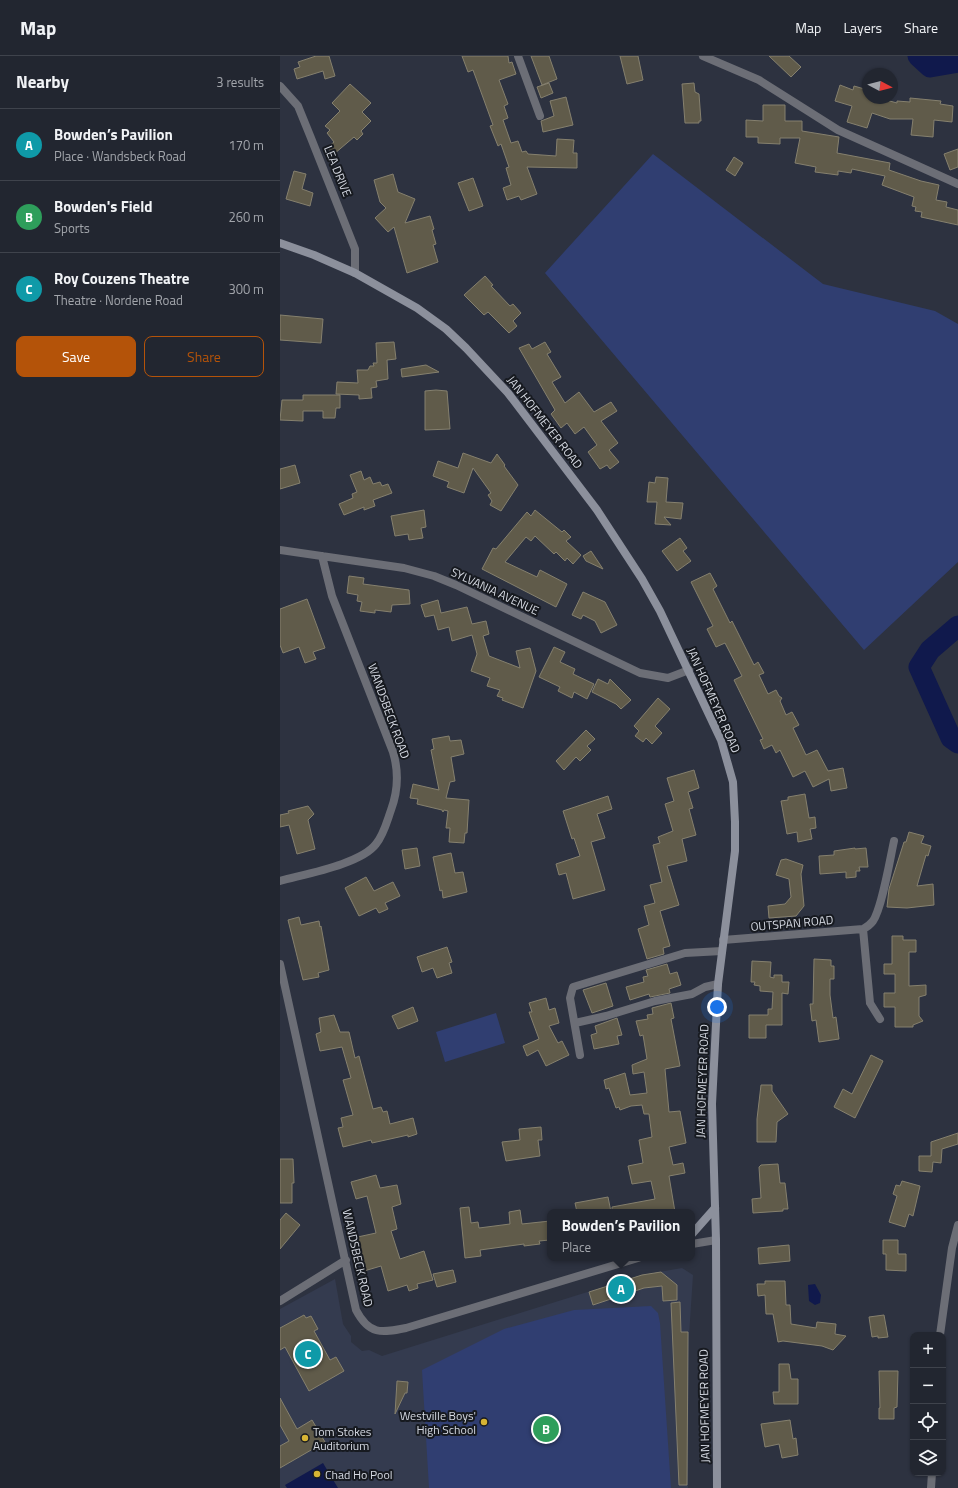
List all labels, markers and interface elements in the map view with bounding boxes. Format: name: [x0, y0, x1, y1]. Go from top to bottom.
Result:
text: Map: [20, 13, 56, 42]
text: Map: [795, 17, 821, 38]
text: Layers: [843, 17, 882, 38]
text: Share: [904, 17, 938, 38]
north arrow: [862, 68, 898, 104]
text: Nearby: [16, 69, 69, 95]
text: 3 results: [216, 72, 264, 92]
text: Bowden’s Pavilion: [54, 123, 173, 146]
text: A: [25, 135, 33, 155]
text: 170 m: [228, 135, 264, 155]
street label: LEA DRIVE: [319, 142, 357, 200]
text: Place · Wandsbeck Road: [54, 146, 186, 166]
text: Bowden's Field: [54, 195, 152, 218]
text: B: [25, 207, 33, 227]
text: 260 m: [228, 207, 264, 227]
text: Sports: [54, 218, 90, 238]
text: Roy Couzens Theatre: [54, 267, 189, 290]
text: C: [25, 279, 33, 299]
text: 300 m: [228, 279, 264, 299]
text: Theatre · Nordene Road: [54, 290, 183, 310]
button: Save: [16, 336, 136, 377]
button: Share: [144, 336, 264, 377]
street label: JAN HOFMEYER ROAD: [503, 371, 588, 473]
street label: SYLVANIA AVENUE: [448, 562, 543, 620]
street label: JAN HOFMEYER ROAD: [682, 644, 746, 756]
street label: WANDSBECK ROAD: [363, 661, 415, 761]
street label: OUTSPAN ROAD: [750, 910, 835, 936]
your location: [707, 997, 727, 1017]
street label: JAN HOFMEYER ROAD: [691, 1024, 713, 1138]
street label: WANDSBECK ROAD: [338, 1207, 379, 1309]
popup: [547, 1209, 695, 1261]
text: Bowden’s Pavilion: [562, 1214, 680, 1237]
text: Place: [562, 1237, 591, 1257]
pin: A: [608, 1274, 634, 1304]
map controls: [910, 1332, 946, 1476]
button: +: [910, 1332, 946, 1368]
pin: C: [295, 1339, 321, 1369]
street label: JAN HOFMEYER ROAD: [694, 1349, 714, 1463]
button: −: [910, 1368, 946, 1404]
button: locate: [910, 1404, 946, 1440]
place label: Westville Boys' High School: [400, 1406, 476, 1439]
pin: B: [533, 1414, 559, 1444]
marker: Westville Boys' High School: [479, 1417, 489, 1427]
place label: Tom Stokes Auditorium: [313, 1422, 372, 1455]
marker: Tom Stokes Auditorium: [300, 1433, 310, 1443]
button: layers: [910, 1440, 946, 1476]
place label: Chad Ho Pool: [325, 1465, 393, 1484]
marker: Chad Ho Pool: [312, 1469, 322, 1479]

